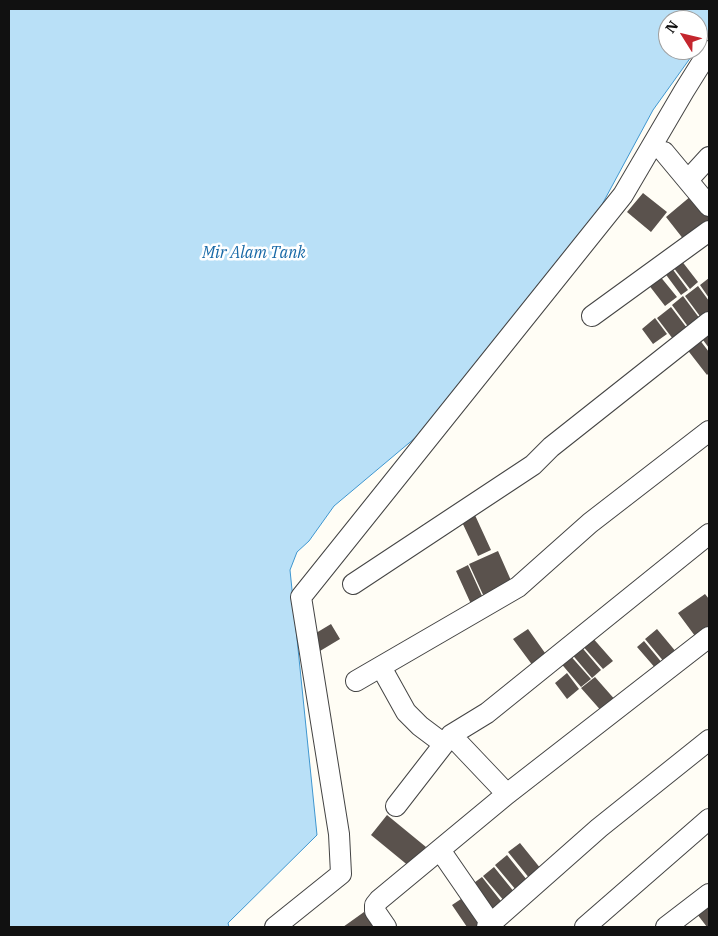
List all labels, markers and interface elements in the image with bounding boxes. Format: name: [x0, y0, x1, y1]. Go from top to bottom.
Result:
north arrow: [658, 10, 708, 60]
text: N: [661, 17, 682, 37]
water label: Mir Alam Tank: [202, 243, 306, 263]

